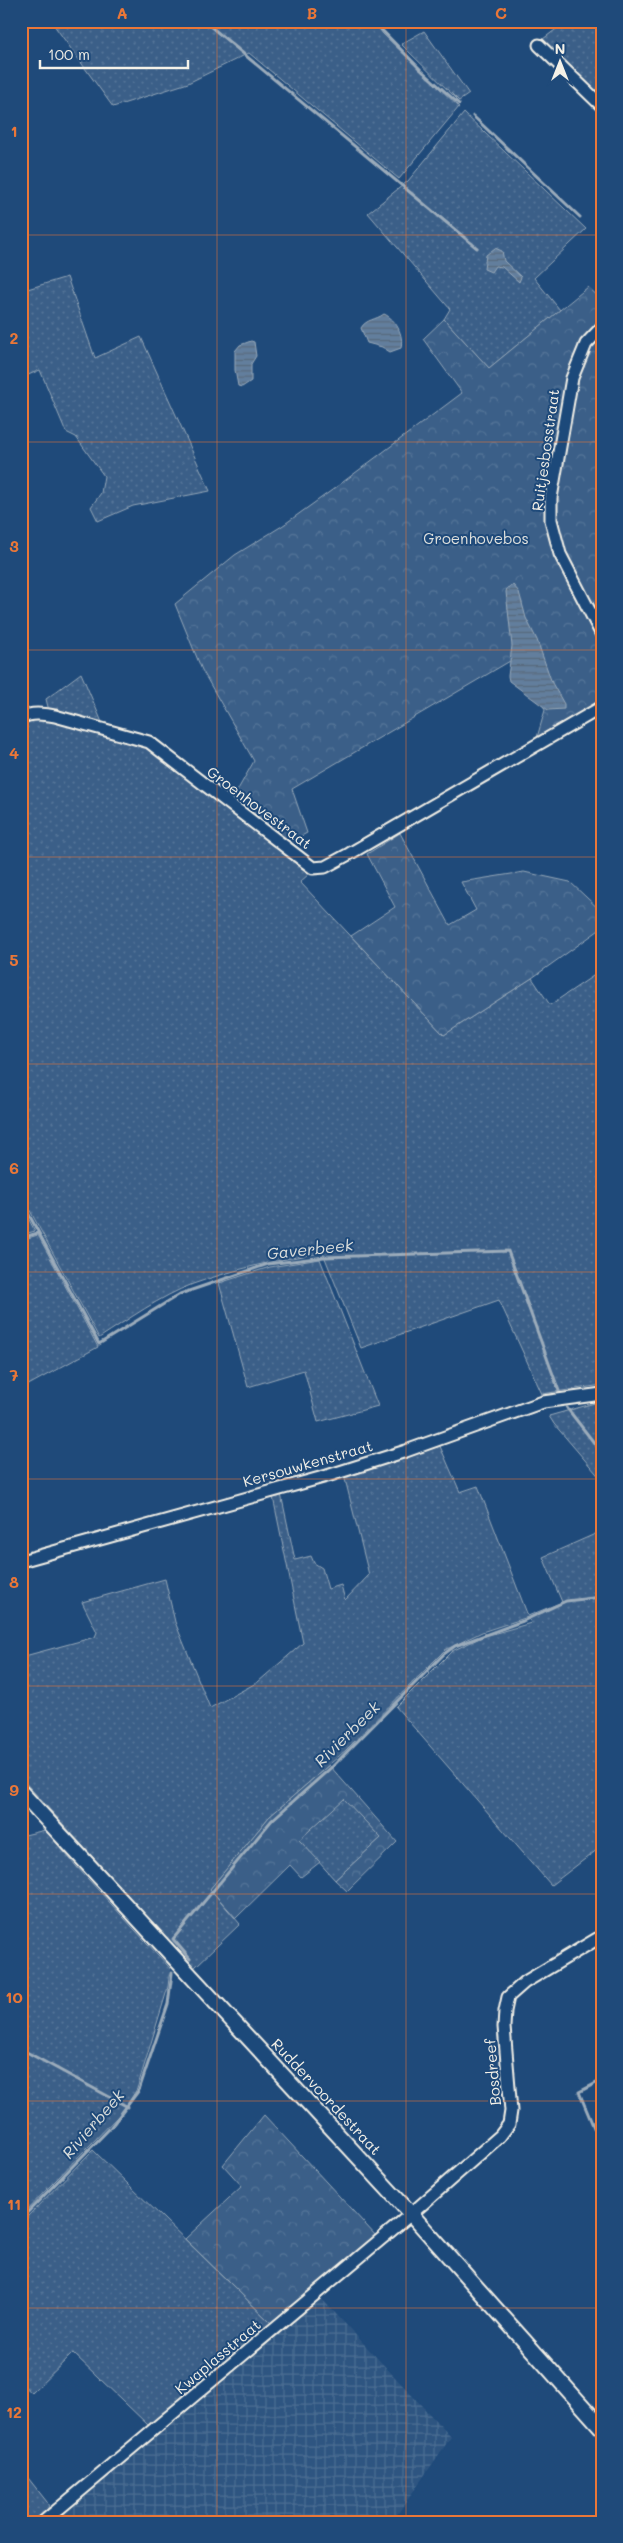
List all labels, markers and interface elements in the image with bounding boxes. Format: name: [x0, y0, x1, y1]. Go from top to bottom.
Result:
text: A: [116, 2, 128, 23]
text: B: [307, 2, 317, 23]
text: C: [495, 2, 507, 23]
scale bar: [40, 38, 188, 70]
north arrow: [536, 38, 586, 88]
text: N: [555, 39, 565, 58]
text: 100 m: [48, 44, 90, 64]
text: 1: [10, 120, 18, 141]
text: 2: [10, 327, 19, 348]
street label: Ruitjesbosstraat: [527, 388, 563, 512]
park label: Groenhovebos: [423, 528, 529, 548]
text: 3: [9, 535, 19, 556]
text: 4: [9, 742, 19, 763]
street label: Groenhovestraat: [203, 761, 316, 853]
text: 5: [9, 949, 19, 970]
text: 6: [9, 1157, 19, 1178]
water label: Gaverbeek: [266, 1233, 355, 1263]
text: 7: [10, 1364, 19, 1385]
street label: Kersouwkenstraat: [240, 1435, 375, 1491]
text: 8: [9, 1571, 19, 1592]
water label: Rivierbeek: [309, 1696, 384, 1771]
text: 9: [9, 1779, 19, 1800]
text: 10: [5, 1986, 23, 2007]
street label: Ruddervoordestraat: [267, 2034, 386, 2159]
street label: Bosdreef: [479, 2037, 505, 2106]
water label: Rivierbeek: [57, 2084, 129, 2163]
text: 11: [7, 2193, 21, 2214]
street label: Kwaplasstraat: [170, 2314, 265, 2398]
text: 12: [6, 2401, 22, 2422]

